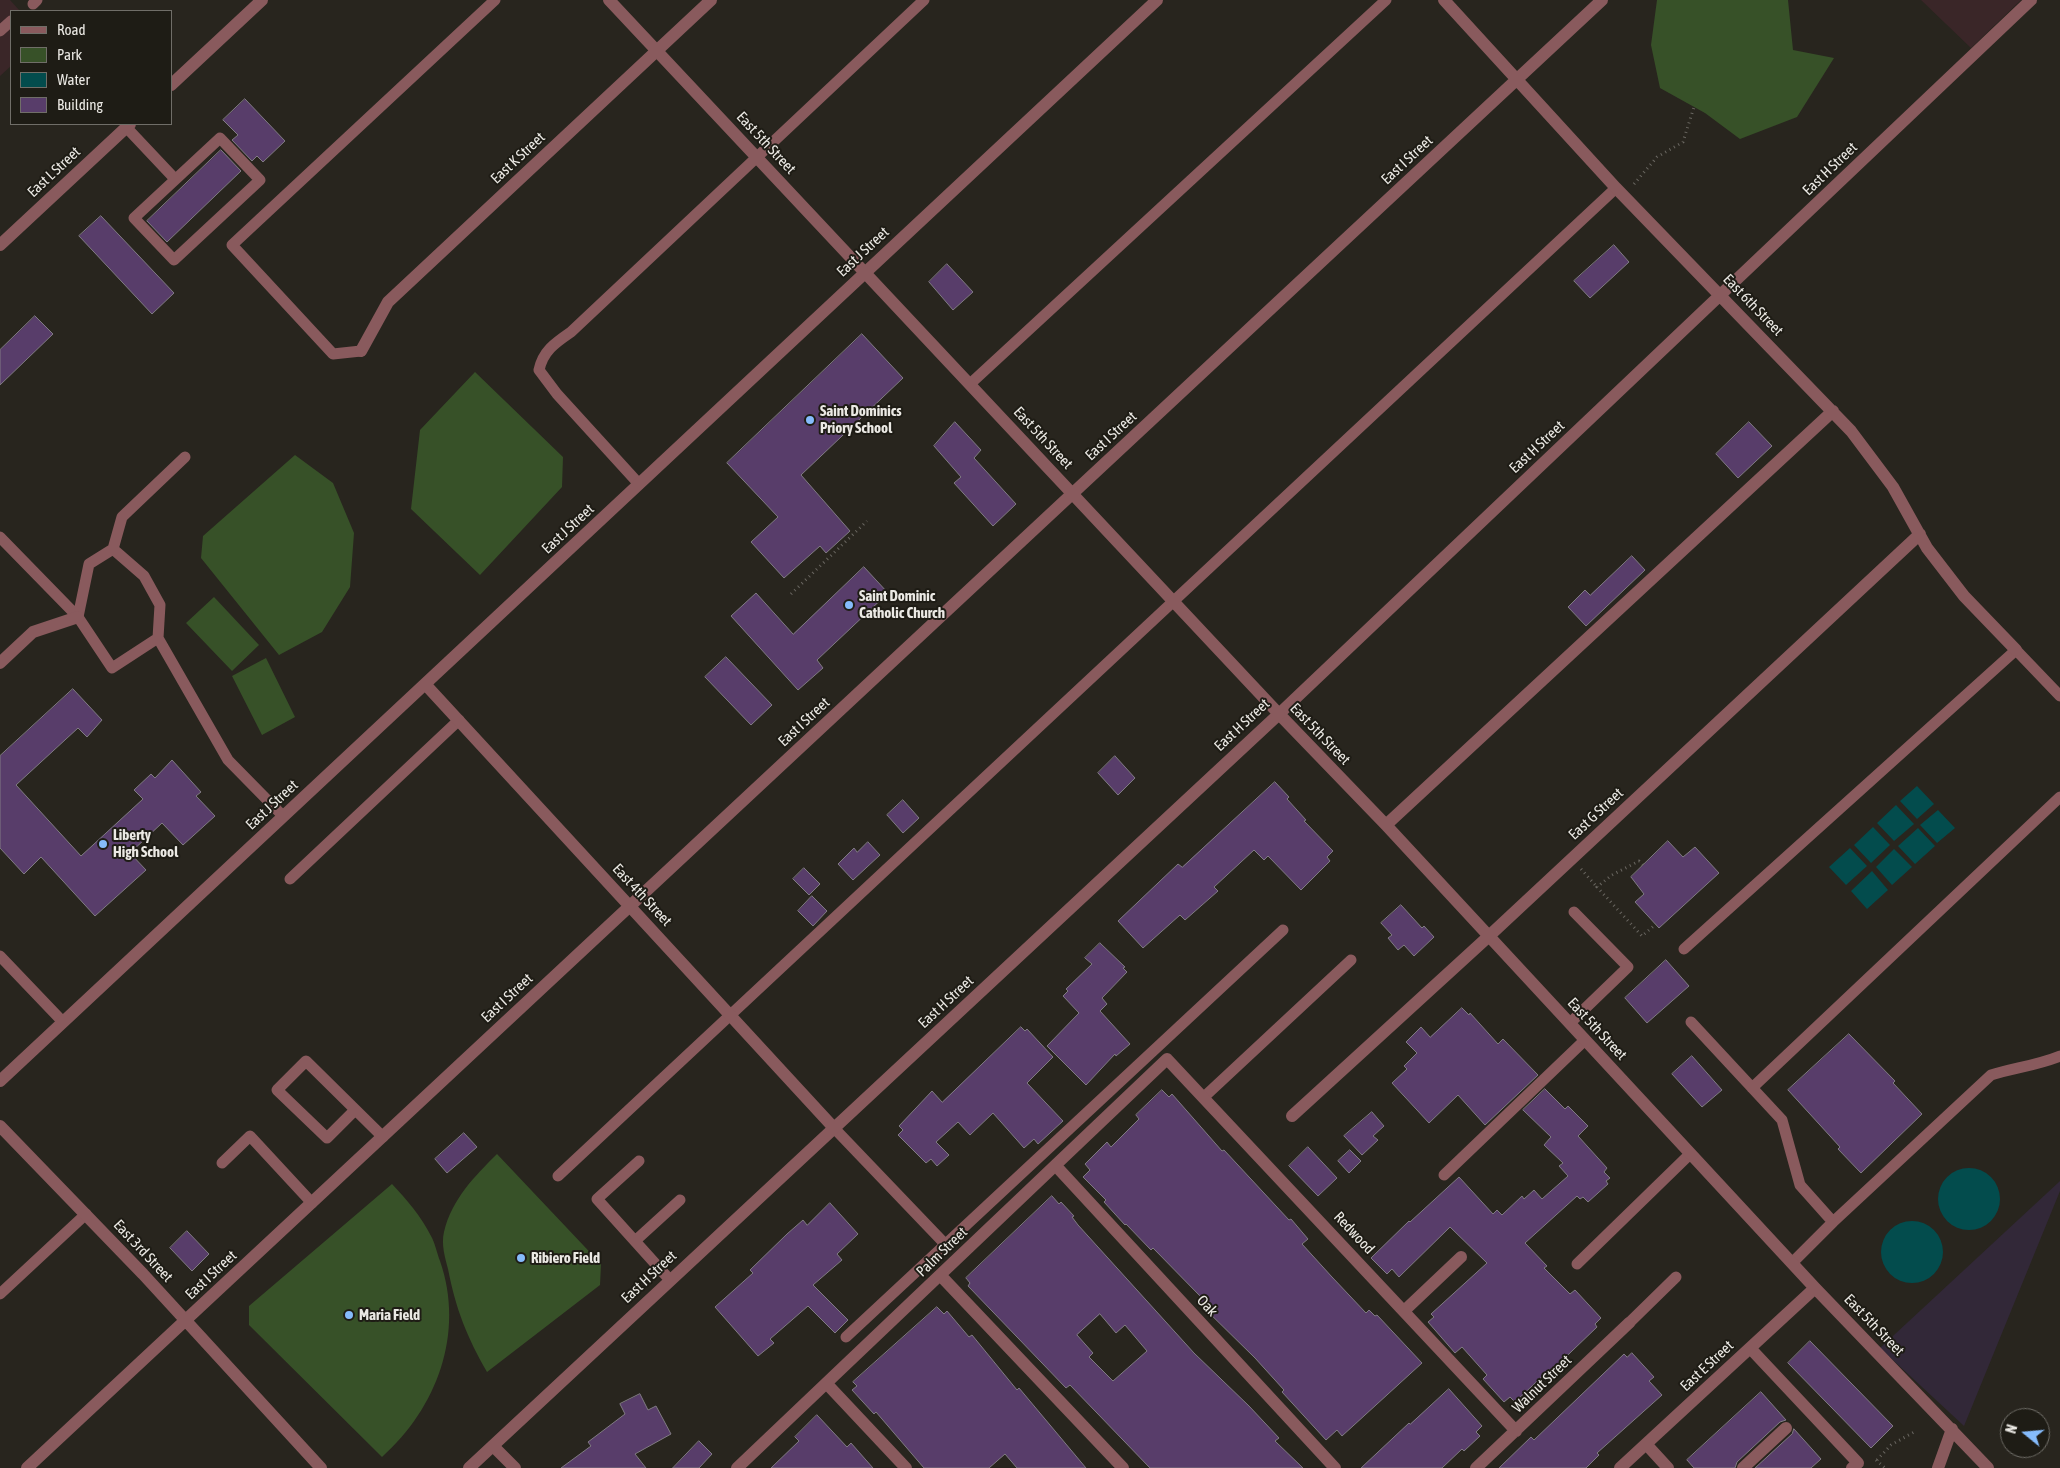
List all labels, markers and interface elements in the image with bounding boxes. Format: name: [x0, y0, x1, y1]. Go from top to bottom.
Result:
legend: [10, 10, 172, 125]
text: Road: [57, 21, 86, 38]
text: Park: [57, 46, 82, 63]
text: Water: [57, 71, 90, 88]
text: Building: [57, 96, 103, 113]
street label: East 5th Street: [733, 108, 799, 178]
street label: East K Street: [487, 128, 549, 188]
street label: East I Street: [1378, 132, 1436, 188]
street label: East H Street: [1799, 139, 1861, 199]
street label: East L Street: [24, 143, 84, 201]
street label: East J Street: [833, 223, 893, 281]
street label: East 6th Street: [1719, 270, 1787, 340]
place label: Saint Dominics Priory School: [820, 402, 902, 437]
street label: East 5th Street: [1010, 403, 1076, 473]
street label: East I Street: [1082, 408, 1140, 464]
marker: Saint Dominics Priory School: [804, 414, 816, 426]
street label: East H Street: [1506, 417, 1568, 477]
street label: East J Street: [538, 500, 598, 558]
place label: Saint Dominic Catholic Church: [859, 587, 945, 622]
marker: Saint Dominic Catholic Church: [843, 599, 855, 611]
street label: East I Street: [775, 694, 833, 750]
street label: East H Street: [1211, 695, 1273, 755]
street label: East 5th Street: [1286, 699, 1354, 769]
street label: East J Street: [242, 776, 302, 834]
street label: East G Street: [1565, 784, 1627, 844]
place label: Liberty High School: [113, 826, 178, 861]
marker: Liberty High School: [97, 838, 109, 850]
street label: East 4th Street: [609, 860, 675, 930]
street label: East I Street: [478, 970, 536, 1026]
street label: East H Street: [915, 972, 977, 1032]
street label: East 5th Street: [1564, 994, 1630, 1064]
street label: Redwood: [1330, 1208, 1378, 1258]
street label: East 3rd Street: [110, 1216, 176, 1286]
street label: Palm Street: [913, 1223, 971, 1281]
street label: East I Street: [182, 1247, 240, 1303]
street label: East H Street: [618, 1247, 680, 1307]
place label: Ribiero Field: [531, 1249, 600, 1267]
marker: Ribiero Field: [515, 1252, 527, 1264]
street label: East 5th Street: [1840, 1290, 1908, 1360]
street label: Oak: [1193, 1292, 1221, 1320]
place label: Maria Field: [359, 1306, 420, 1324]
marker: Maria Field: [343, 1309, 355, 1321]
street label: East E Street: [1677, 1337, 1737, 1395]
street label: Walnut Street: [1509, 1351, 1575, 1417]
north arrow: [2000, 1408, 2050, 1458]
text: N: [2003, 1423, 2020, 1435]

